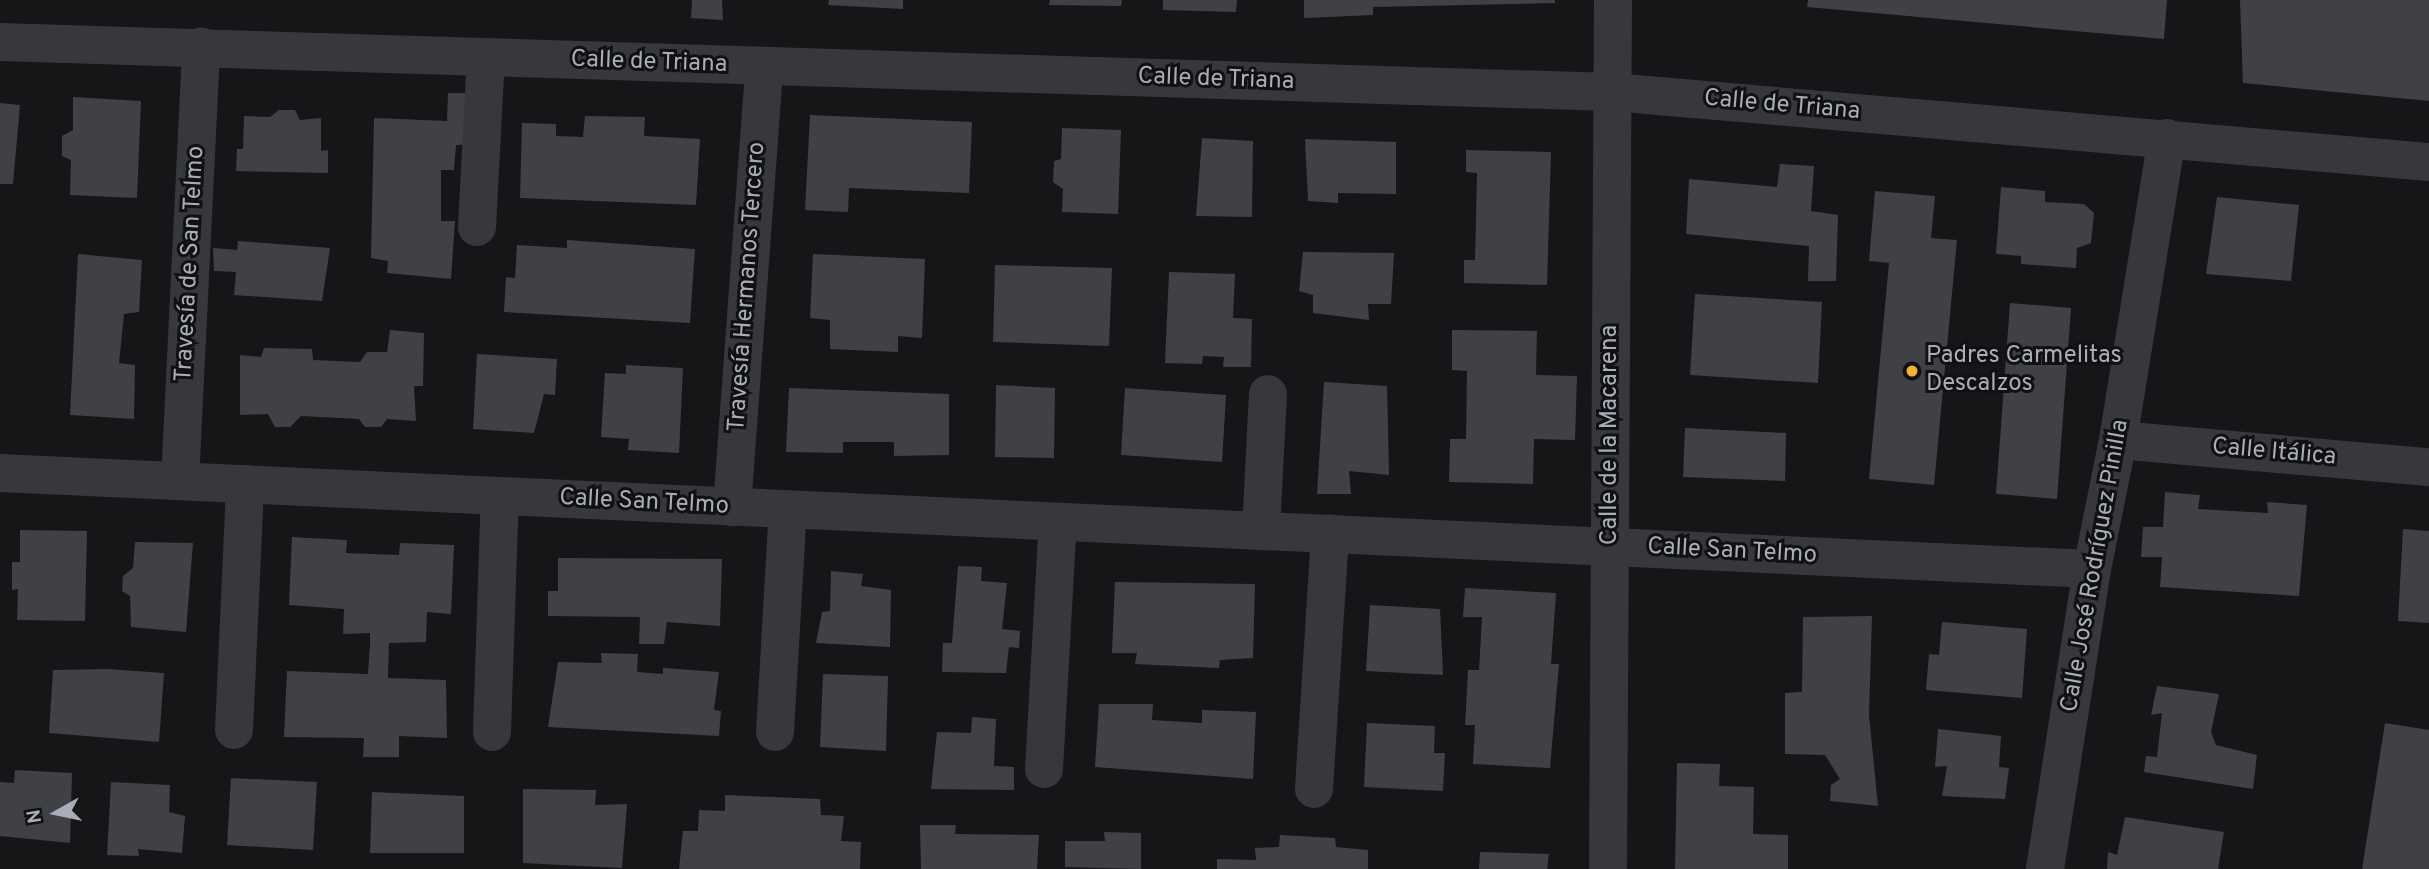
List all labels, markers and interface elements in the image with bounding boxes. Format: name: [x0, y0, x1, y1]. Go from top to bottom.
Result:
street label: Calle de Triana: [570, 46, 728, 80]
street label: Calle de Triana: [1137, 63, 1295, 97]
street label: Calle de Triana: [1702, 85, 1862, 127]
street label: Travesía Hermanos Tercero: [723, 141, 773, 433]
street label: Travesía de San Telmo: [170, 145, 212, 383]
street label: Calle de la Macarena: [1597, 325, 1625, 545]
place label: Padres Carmelitas Descalzos: [1926, 343, 2122, 399]
marker: Padres Carmelitas Descalzos: [1904, 363, 1920, 379]
street label: Calle José Rodríguez Pinilla: [2056, 417, 2136, 715]
street label: Calle Itálica: [2211, 433, 2337, 473]
street label: Calle San Telmo: [558, 484, 730, 522]
street label: Calle San Telmo: [1646, 533, 1818, 571]
north arrow: [21, 778, 91, 848]
text: N: [22, 808, 48, 825]

